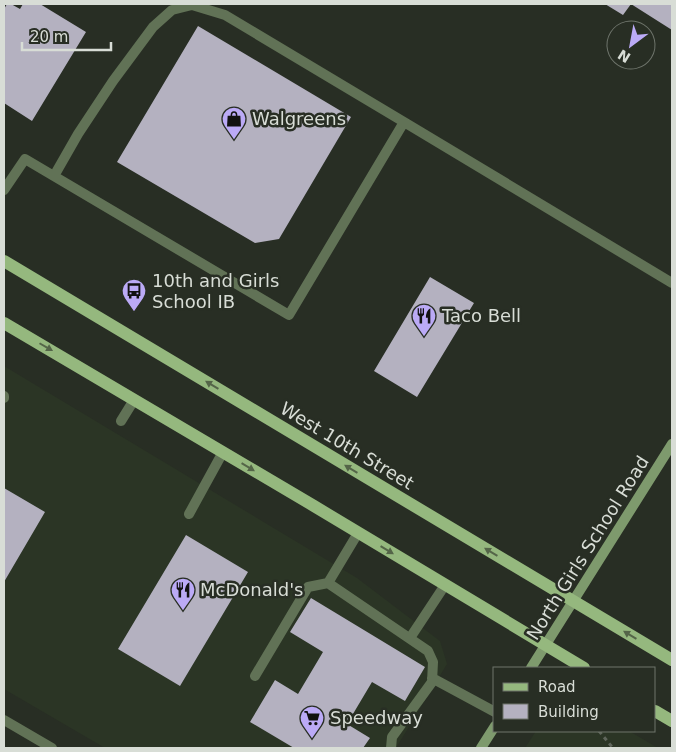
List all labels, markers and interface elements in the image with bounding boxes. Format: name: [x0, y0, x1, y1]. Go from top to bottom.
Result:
scale bar: [22, 20, 111, 52]
north arrow: [606, 20, 656, 70]
text: 20 m: [30, 28, 68, 46]
text: N: [615, 46, 633, 66]
shop icon: Walgreens: [221, 106, 247, 140]
place label: Walgreens: [252, 108, 346, 129]
place label: 10th and Girls School IB: [152, 270, 279, 312]
bus stop icon: 10th and Girls School IB: [121, 278, 147, 312]
restaurant icon: Taco Bell: [411, 303, 437, 337]
place label: Taco Bell: [441, 305, 521, 326]
one-way arrow: [39, 343, 52, 352]
one-way arrow: [205, 381, 218, 390]
street label: West 10th Street: [277, 397, 418, 494]
street label: North Girls School Road: [522, 452, 653, 644]
one-way arrow: [241, 462, 254, 471]
one-way arrow: [345, 464, 358, 473]
one-way arrow: [381, 546, 394, 555]
one-way arrow: [484, 547, 497, 556]
restaurant icon: McDonald's: [170, 577, 196, 611]
place label: McDonald's: [200, 579, 304, 600]
one-way arrow: [624, 631, 637, 640]
legend: [493, 667, 656, 732]
text: Road: [538, 678, 576, 696]
text: Building: [538, 703, 599, 721]
supermarket icon: Speedway: [299, 705, 325, 739]
place label: Speedway: [330, 707, 423, 728]

